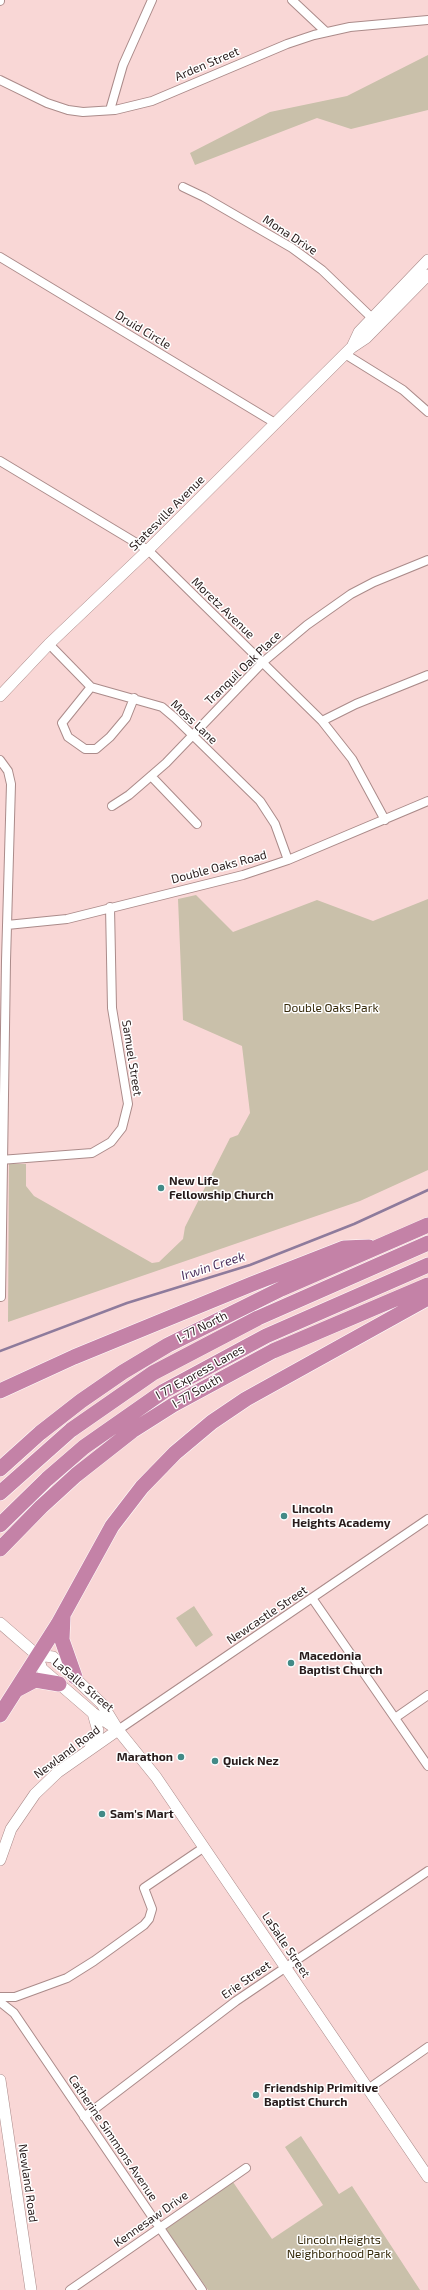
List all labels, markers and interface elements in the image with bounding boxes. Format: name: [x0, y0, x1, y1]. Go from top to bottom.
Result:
street label: Arden Street: [173, 44, 241, 84]
street label: Mona Drive: [260, 212, 320, 258]
street label: Druid Circle: [113, 308, 173, 352]
street label: Statesville Avenue: [126, 472, 208, 554]
street label: Moretz Avenue: [188, 574, 258, 642]
street label: Tranquil Oak Place: [202, 628, 284, 708]
street label: Moss Lane: [168, 697, 220, 747]
street label: Double Oaks Road: [170, 847, 268, 887]
park label: Double Oaks Park: [283, 1001, 379, 1015]
street label: Samuel Street: [119, 1019, 145, 1097]
place label: New Life Fellowship Church: [169, 1174, 274, 1202]
marker: New Life Fellowship Church: [156, 1183, 166, 1193]
water label: Irwin Creek: [179, 1248, 247, 1284]
street label: I-77 North: [174, 1308, 230, 1346]
street label: I 77 Express Lanes: [153, 1342, 247, 1402]
street label: I-77 South: [170, 1371, 224, 1411]
place label: Lincoln Heights Academy: [292, 1502, 391, 1530]
marker: Lincoln Heights Academy: [279, 1511, 289, 1521]
street label: Newcastle Street: [224, 1583, 310, 1647]
place label: Macedonia Baptist Church: [299, 1649, 383, 1677]
street label: LaSalle Street: [49, 1655, 117, 1715]
marker: Macedonia Baptist Church: [286, 1658, 296, 1668]
street label: Newland Road: [31, 1722, 103, 1782]
place label: Marathon: [117, 1750, 173, 1764]
marker: Marathon: [176, 1752, 186, 1762]
place label: Quick Nez: [223, 1754, 279, 1768]
marker: Quick Nez: [210, 1756, 220, 1766]
place label: Sam's Mart: [110, 1807, 174, 1821]
marker: Sam's Mart: [97, 1809, 107, 1819]
street label: LaSalle Street: [259, 1910, 313, 1980]
street label: Erie Street: [219, 1958, 273, 2002]
street label: Catherine Simmons Avenue: [65, 2072, 161, 2204]
place label: Friendship Primitive Baptist Church: [264, 2081, 378, 2109]
marker: Friendship Primitive Baptist Church: [251, 2090, 261, 2100]
street label: Newland Road: [15, 2143, 41, 2223]
street label: Kennesaw Drive: [111, 2188, 191, 2250]
park label: Lincoln Heights Neighborhood Park: [287, 2233, 391, 2261]

